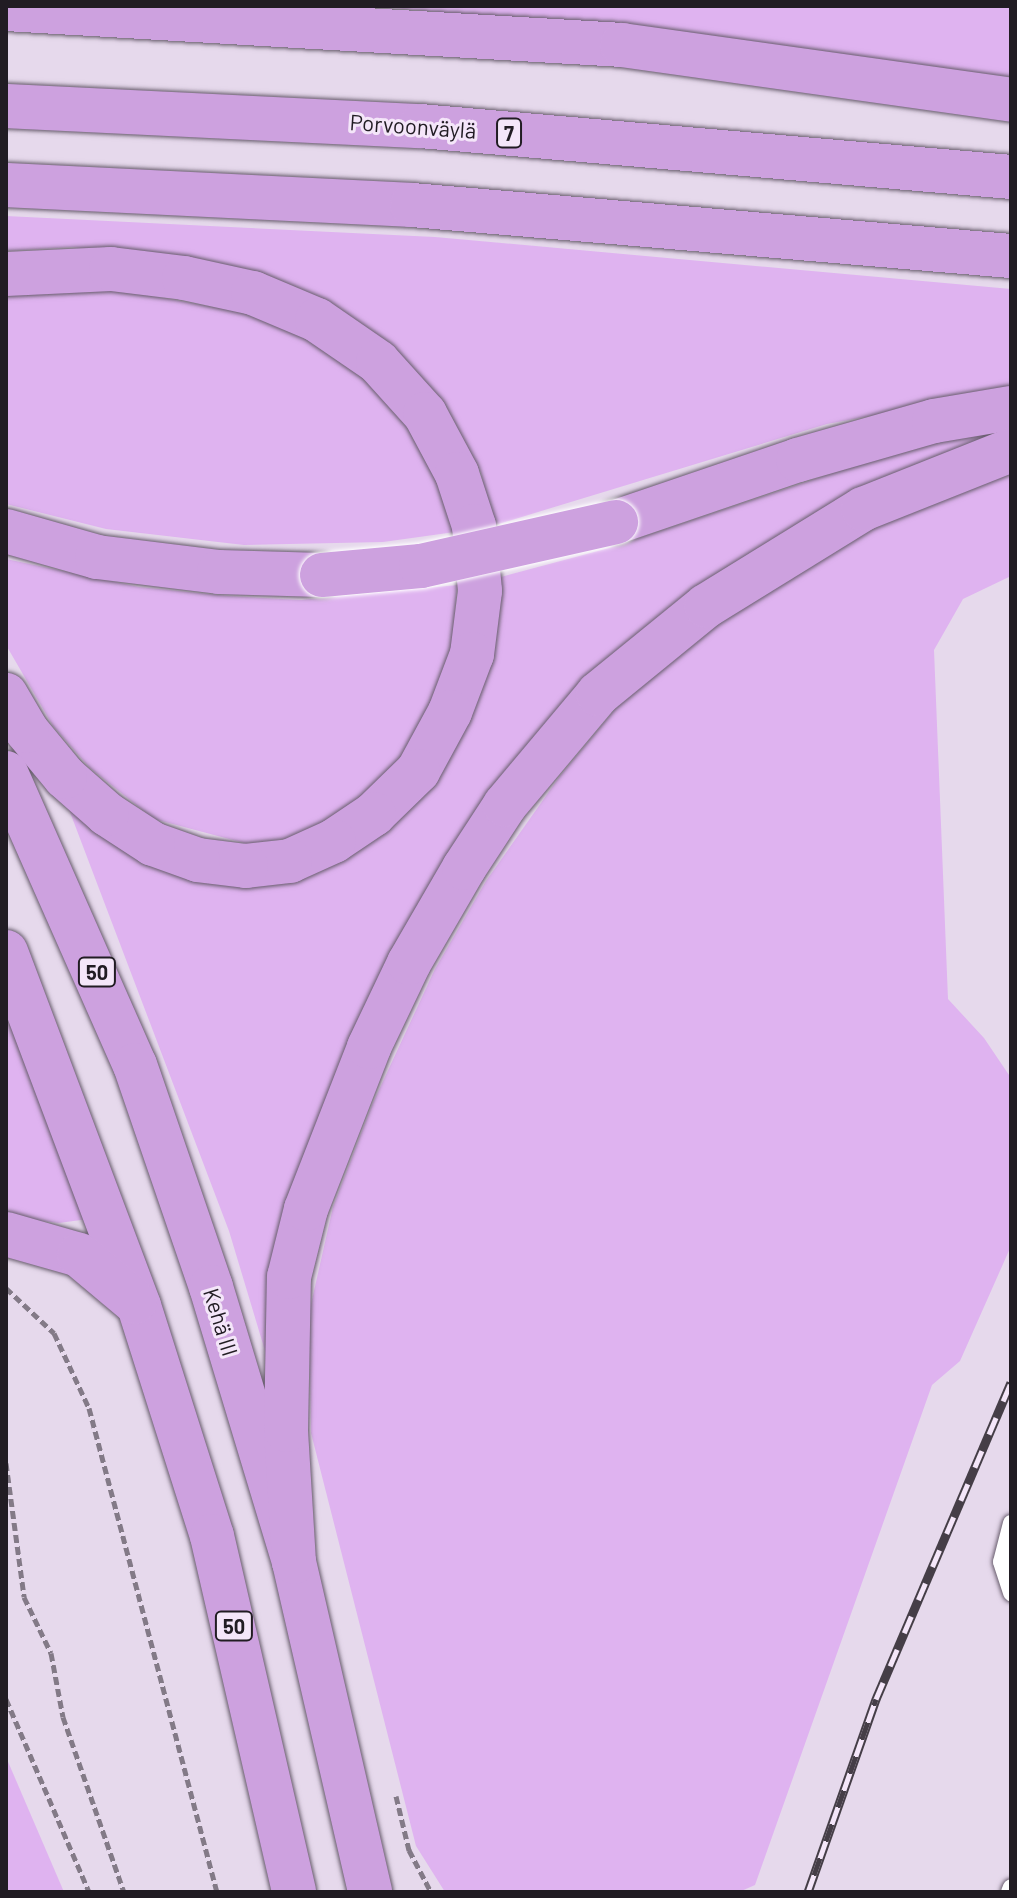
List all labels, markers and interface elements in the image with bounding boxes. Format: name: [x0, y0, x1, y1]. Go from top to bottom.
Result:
street label: Porvoonväylä: [349, 108, 477, 144]
road number: 7: [495, 117, 523, 149]
road number: 50: [77, 956, 117, 988]
street label: Kehä III: [198, 1285, 244, 1359]
road number: 50: [214, 1610, 254, 1642]

